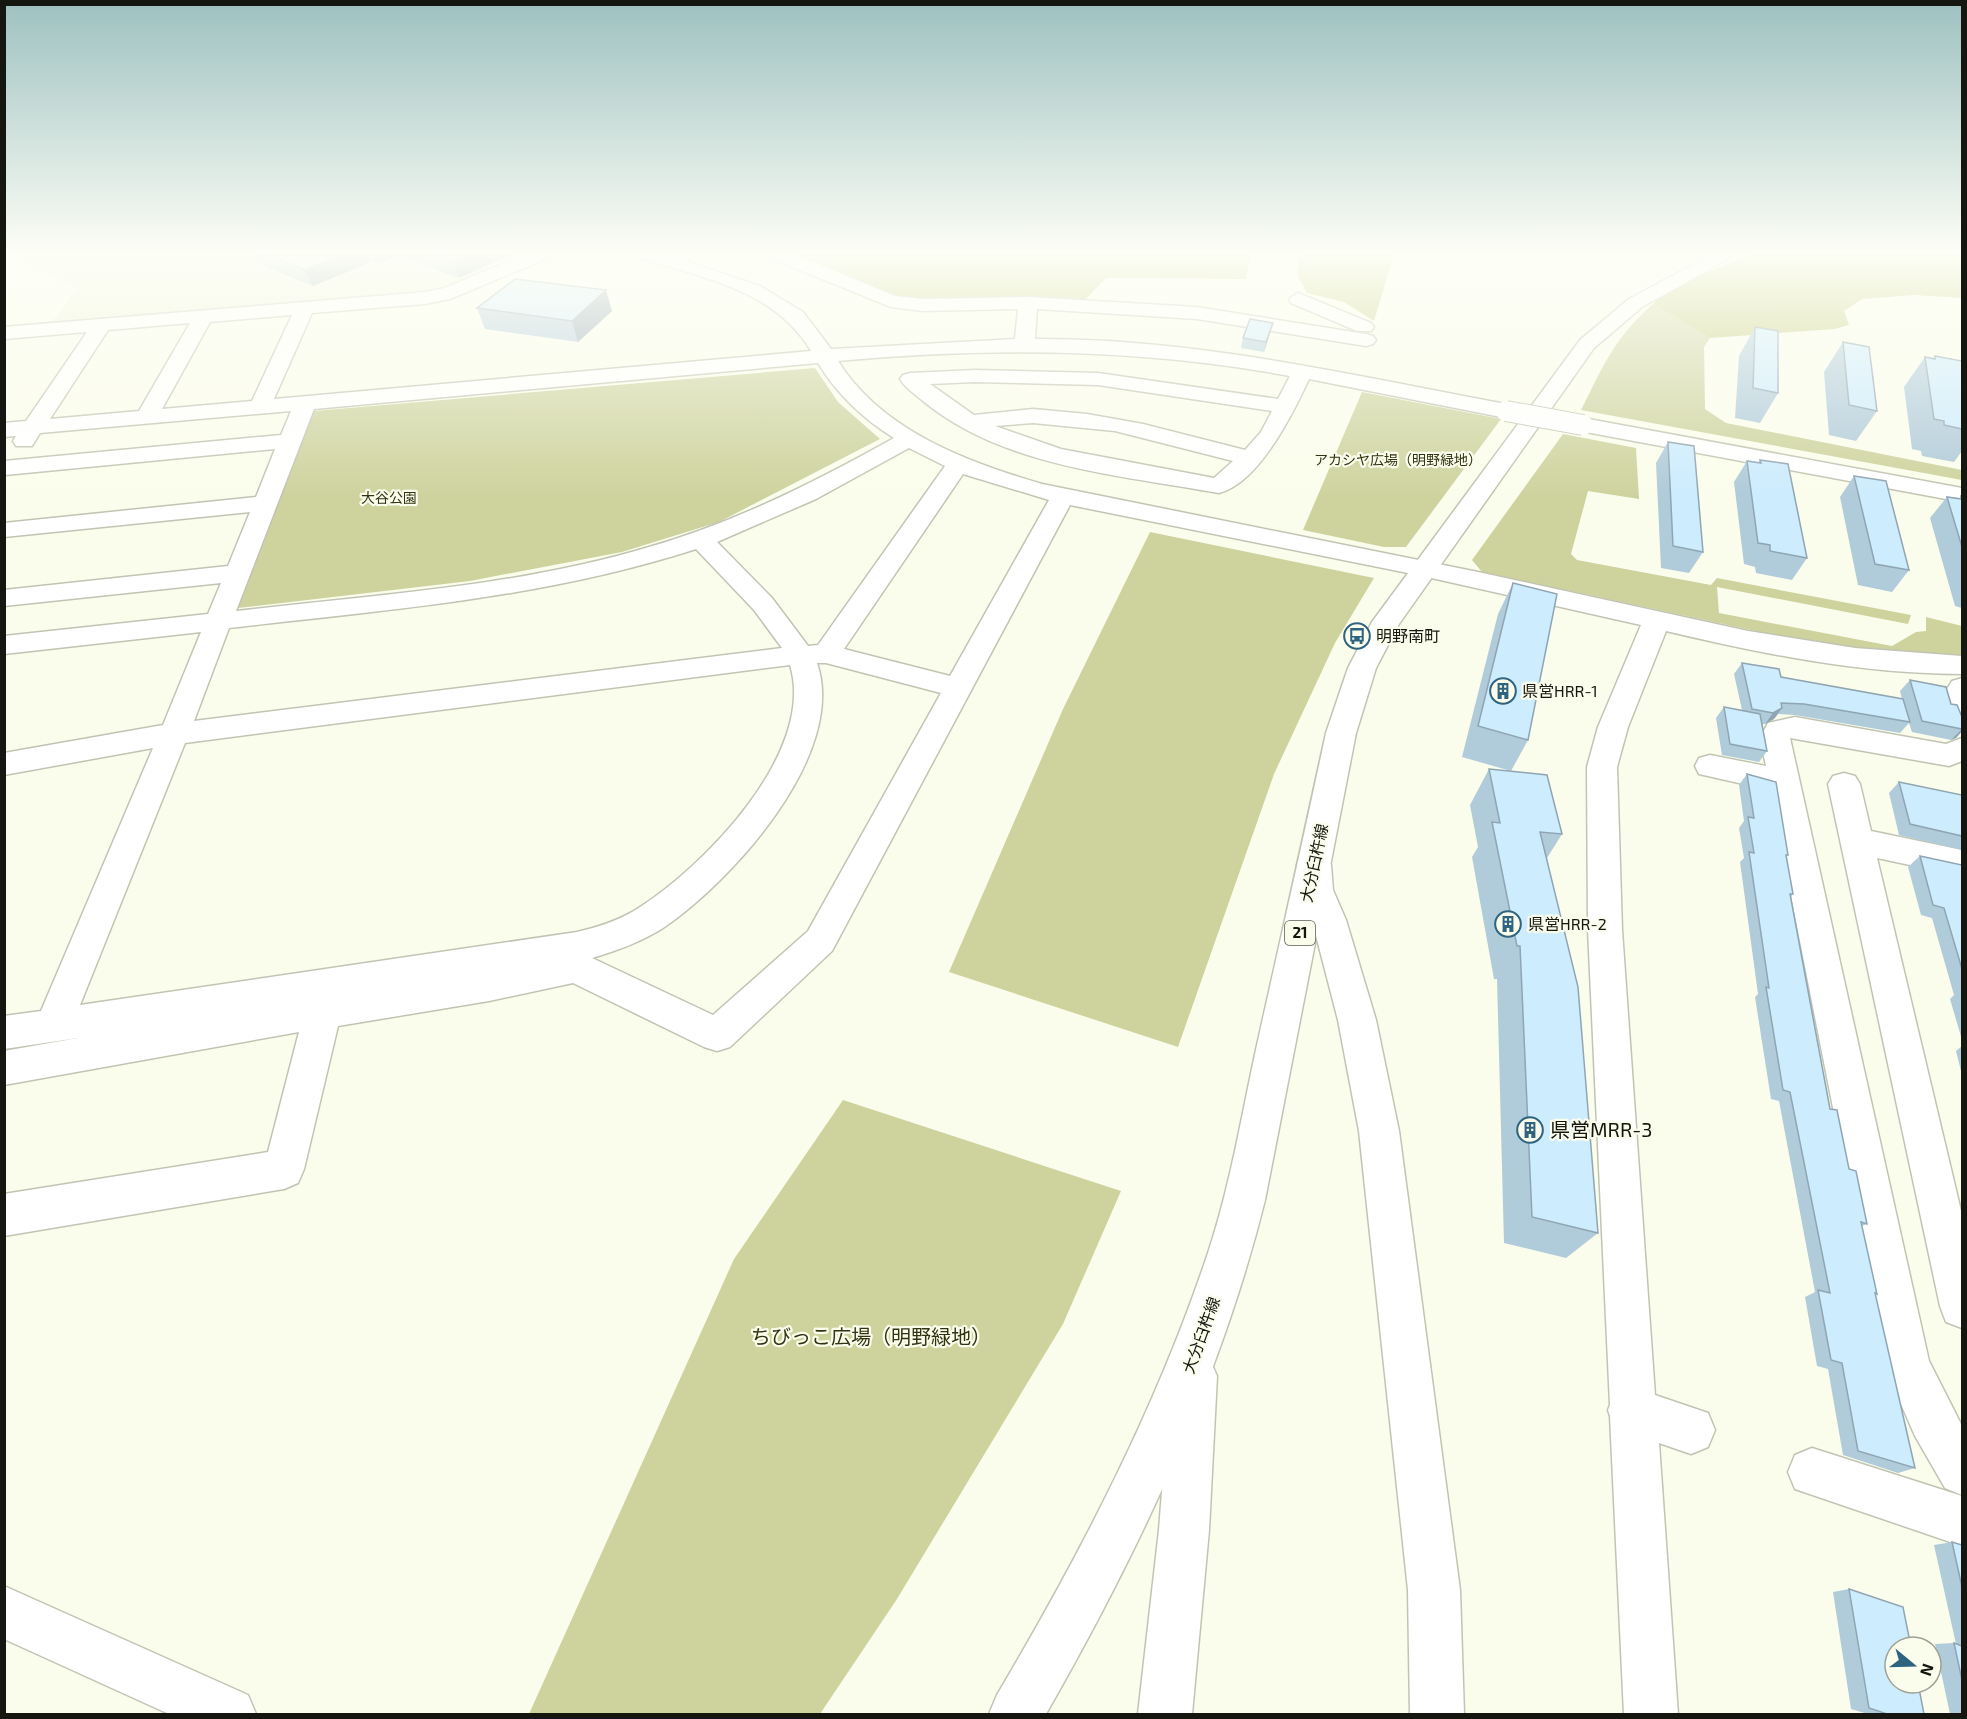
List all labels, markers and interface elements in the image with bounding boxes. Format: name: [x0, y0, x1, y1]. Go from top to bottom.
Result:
park label: アカシヤ広場（明野緑地）: [1314, 451, 1482, 468]
park label: 大谷公園: [361, 489, 417, 506]
bus stop icon: 明野南町: [1342, 621, 1372, 651]
place label: 明野南町: [1376, 626, 1440, 645]
building icon: 県営HRR-1: [1488, 676, 1518, 706]
place label: 県営HRR-1: [1522, 681, 1598, 700]
street label: 大分臼杵線: [1296, 822, 1331, 904]
building icon: 県営HRR-2: [1493, 909, 1523, 939]
place label: 県営HRR-2: [1528, 914, 1607, 933]
road number: 21: [1285, 921, 1315, 945]
building icon: 県営MRR-3: [1515, 1115, 1545, 1145]
place label: 県営MRR-3: [1550, 1117, 1652, 1141]
street label: 大分臼杵線: [1178, 1294, 1223, 1376]
park label: ちびっこ広場（明野緑地）: [751, 1324, 991, 1348]
north arrow: [1883, 1635, 1943, 1695]
text: N: [1917, 1661, 1939, 1679]

